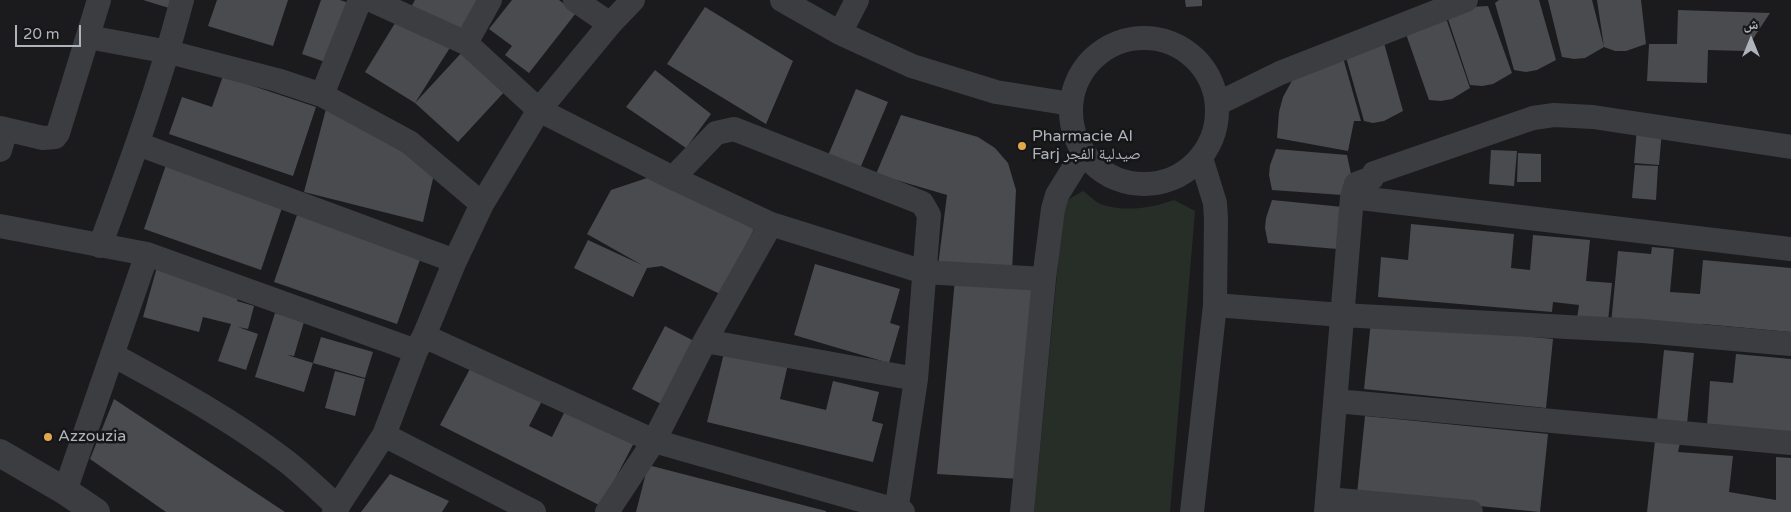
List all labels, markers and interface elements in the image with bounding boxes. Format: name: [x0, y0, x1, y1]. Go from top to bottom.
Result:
scale bar: [18, 15, 84, 47]
north arrow: [1726, 15, 1776, 65]
text: ش: [1744, 16, 1758, 33]
text: 20 m: [23, 25, 60, 43]
place label: Pharmacie Al Farj صيدلية الفجر: [1032, 127, 1141, 165]
marker: Pharmacie Al Farj صيدلية الفجر: [1016, 140, 1028, 152]
place label: Azzouzia: [58, 427, 126, 447]
marker: Azzouzia: [42, 431, 54, 443]

